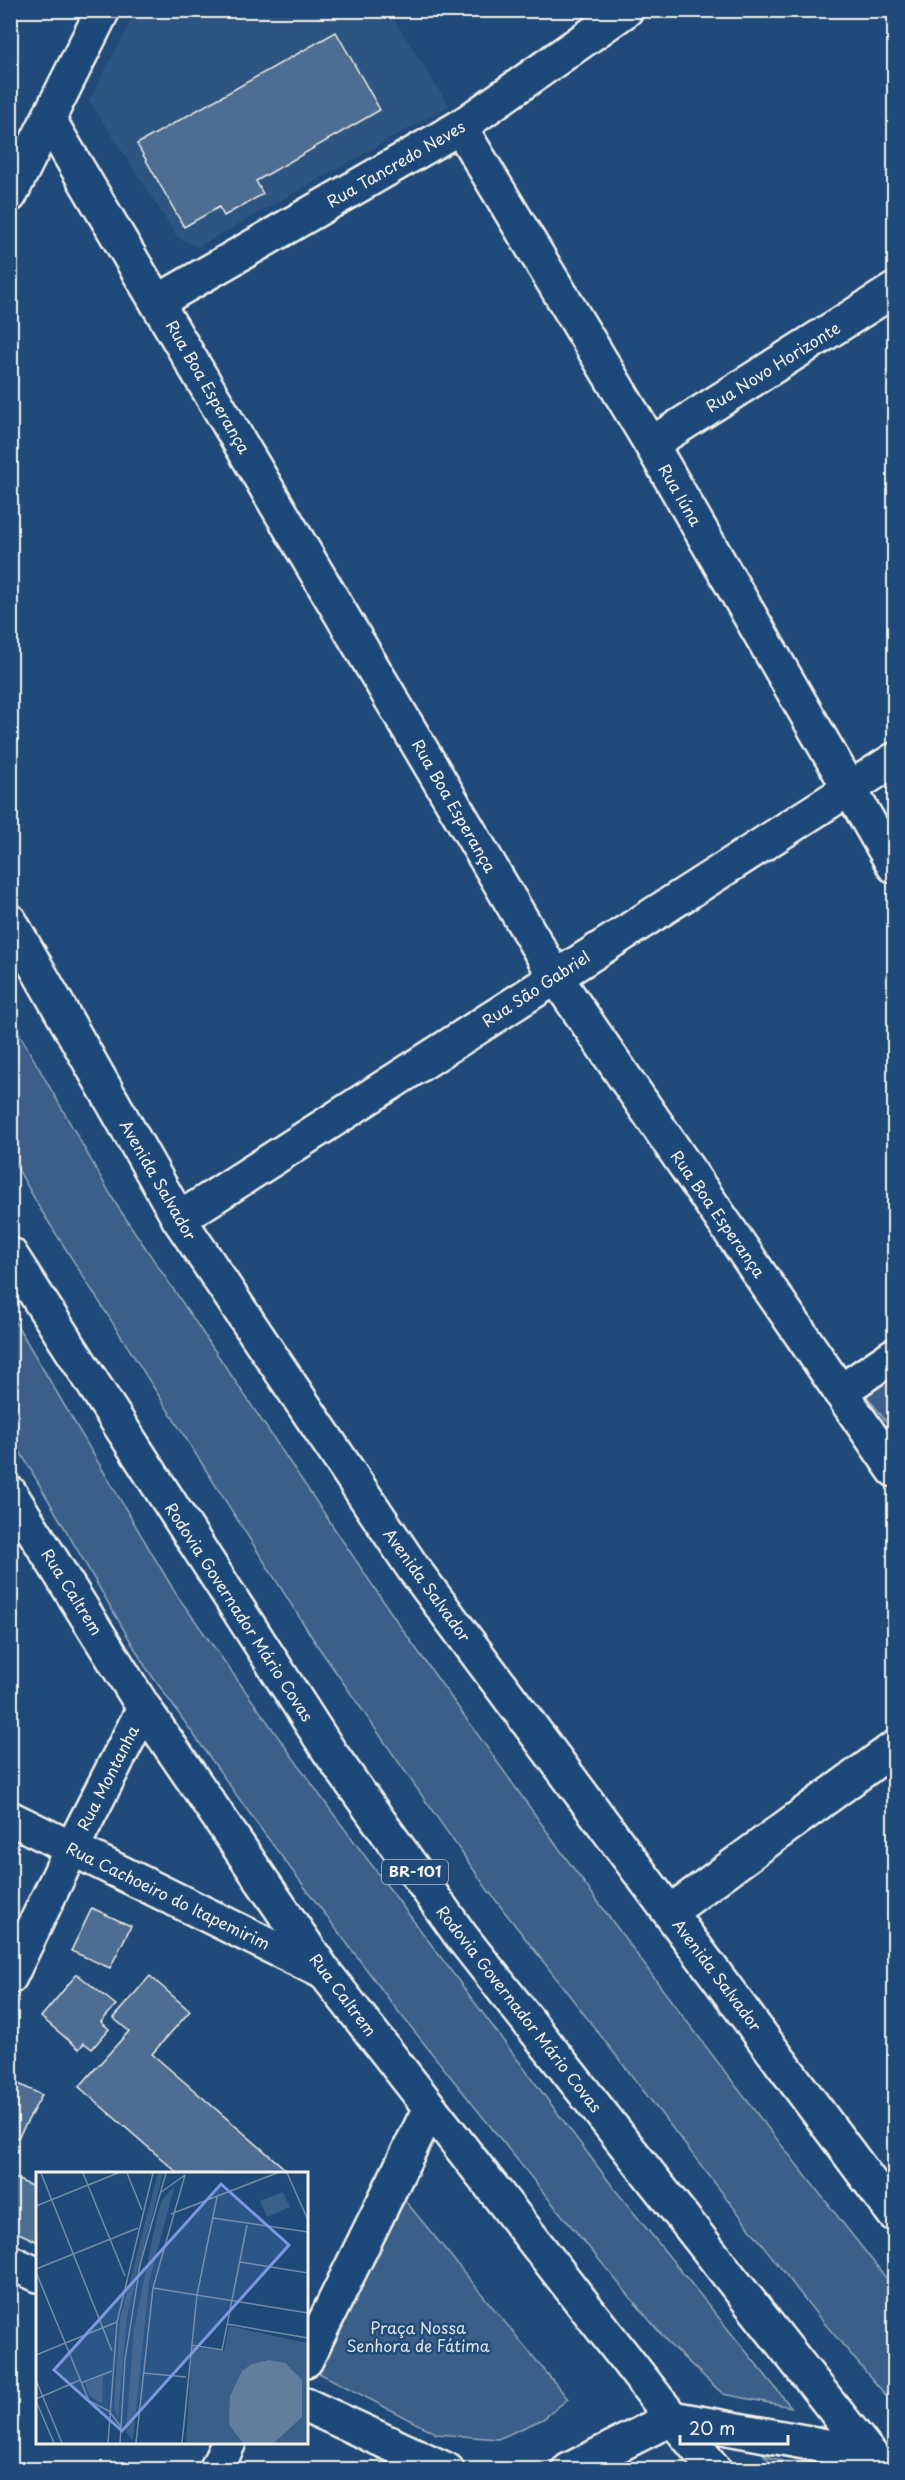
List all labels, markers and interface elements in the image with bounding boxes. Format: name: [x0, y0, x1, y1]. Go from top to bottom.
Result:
street label: Rua Tancredo Neves: [322, 114, 469, 213]
street label: Rua Boa Esperança: [161, 315, 257, 458]
street label: Rua Novo Horizonte: [701, 315, 844, 417]
street label: Rua Iúna: [653, 459, 708, 530]
street label: Rua Boa Esperança: [407, 734, 503, 877]
street label: Rua São Gabriel: [477, 944, 594, 1032]
street label: Avenida Salvador: [115, 1115, 203, 1245]
street label: Rua Boa Esperança: [666, 1145, 772, 1282]
street label: Rodovia Governador Mário Covas: [160, 1497, 320, 1726]
street label: Avenida Salvador: [378, 1523, 478, 1647]
street label: Rua Caltrem: [37, 1543, 109, 1640]
street label: Rua Montanha: [70, 1721, 144, 1834]
street label: Rua Cachoeiro do Itapemirim: [63, 1835, 274, 1955]
road number: BR-101: [382, 1860, 448, 1884]
street label: Rodovia Governador Mário Covas: [431, 1900, 608, 2117]
street label: Avenida Salvador: [668, 1913, 768, 2036]
street label: Rua Caltrem: [305, 1948, 383, 2041]
inset map: [36, 2172, 308, 2444]
park label: Praça Nossa Senhora de Fátima: [346, 2315, 490, 2357]
scale bar: [680, 2408, 788, 2446]
text: 20 m: [689, 2414, 735, 2441]

